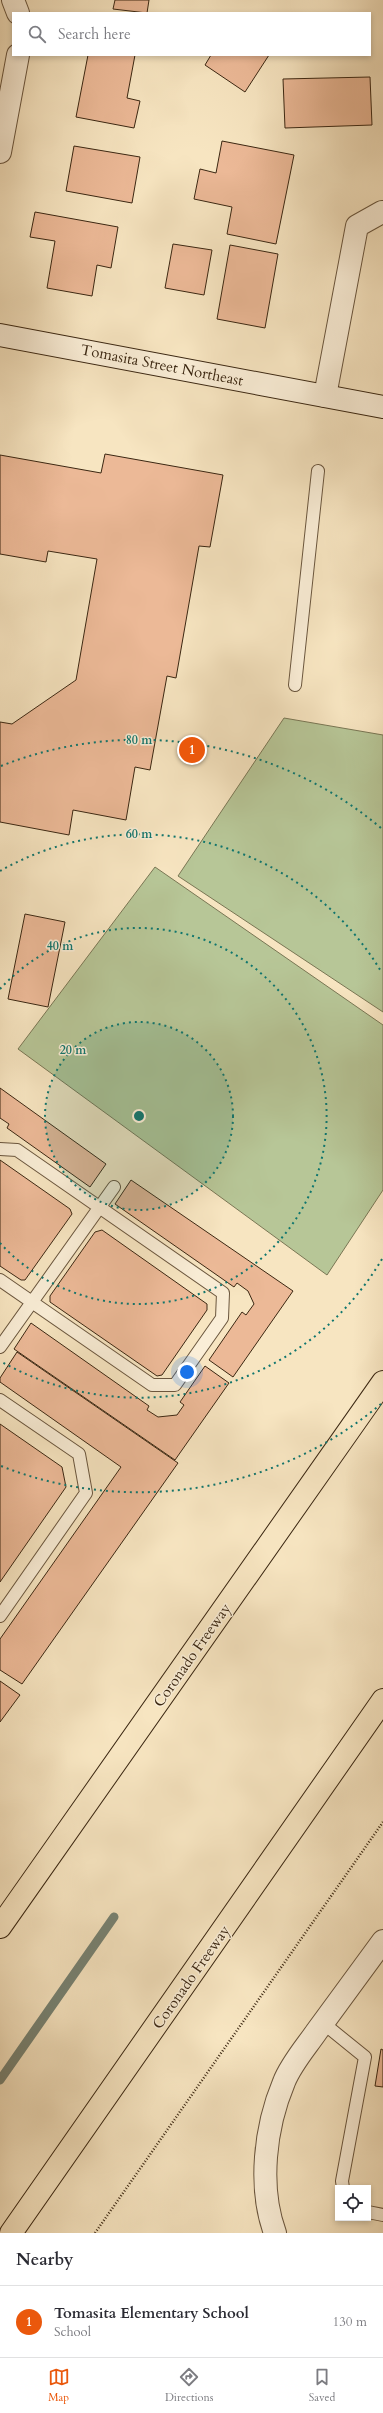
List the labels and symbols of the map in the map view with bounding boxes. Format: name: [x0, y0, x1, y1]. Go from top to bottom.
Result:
street label: Tomasita Street Northeast: [79, 339, 245, 391]
text: 80 m: [126, 732, 153, 748]
pin: 1: [179, 735, 205, 765]
text: 60 m: [126, 826, 153, 842]
text: 40 m: [47, 938, 74, 954]
text: 20 m: [60, 1042, 87, 1058]
centre of rings: [132, 1109, 146, 1123]
your location: [177, 1362, 197, 1382]
street label: Coronado Freeway: [149, 1599, 235, 1711]
street label: Coronado Freeway: [148, 1921, 234, 2033]

